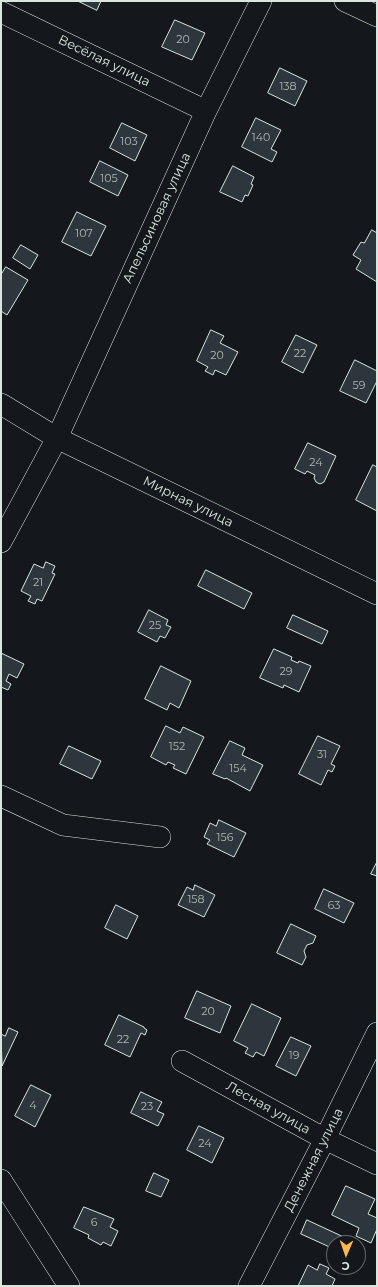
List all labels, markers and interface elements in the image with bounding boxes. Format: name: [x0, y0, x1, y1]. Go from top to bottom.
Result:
street label: Весёлая улица: [55, 32, 153, 90]
house number: 20: [176, 33, 190, 47]
house number: 138: [279, 80, 297, 94]
house number: 140: [252, 131, 270, 145]
house number: 103: [120, 135, 138, 149]
street label: Апельсиновая улица: [120, 150, 194, 286]
house number: 105: [100, 172, 118, 186]
house number: 107: [75, 227, 93, 241]
house number: 22: [294, 347, 306, 361]
house number: 20: [210, 349, 224, 363]
house number: 59: [353, 379, 365, 393]
house number: 24: [309, 456, 323, 470]
street label: Мирная улица: [140, 473, 236, 531]
house number: 21: [33, 576, 43, 590]
house number: 25: [149, 619, 161, 633]
house number: 29: [280, 665, 292, 679]
house number: 152: [169, 740, 185, 754]
house number: 31: [317, 748, 327, 762]
house number: 154: [229, 762, 247, 776]
house number: 156: [217, 831, 233, 845]
house number: 158: [187, 893, 205, 907]
house number: 63: [328, 899, 340, 913]
house number: 20: [201, 1005, 215, 1019]
house number: 22: [117, 1033, 129, 1047]
house number: 19: [289, 1049, 299, 1063]
street label: Лесная улица: [223, 1078, 313, 1138]
house number: 4: [29, 1099, 37, 1113]
house number: 23: [141, 1100, 153, 1114]
street label: Денежная улица: [281, 1106, 347, 1214]
house number: 24: [198, 1137, 212, 1151]
house number: 6: [91, 1216, 97, 1230]
north arrow: [326, 1235, 366, 1275]
text: С: [341, 1259, 350, 1273]

